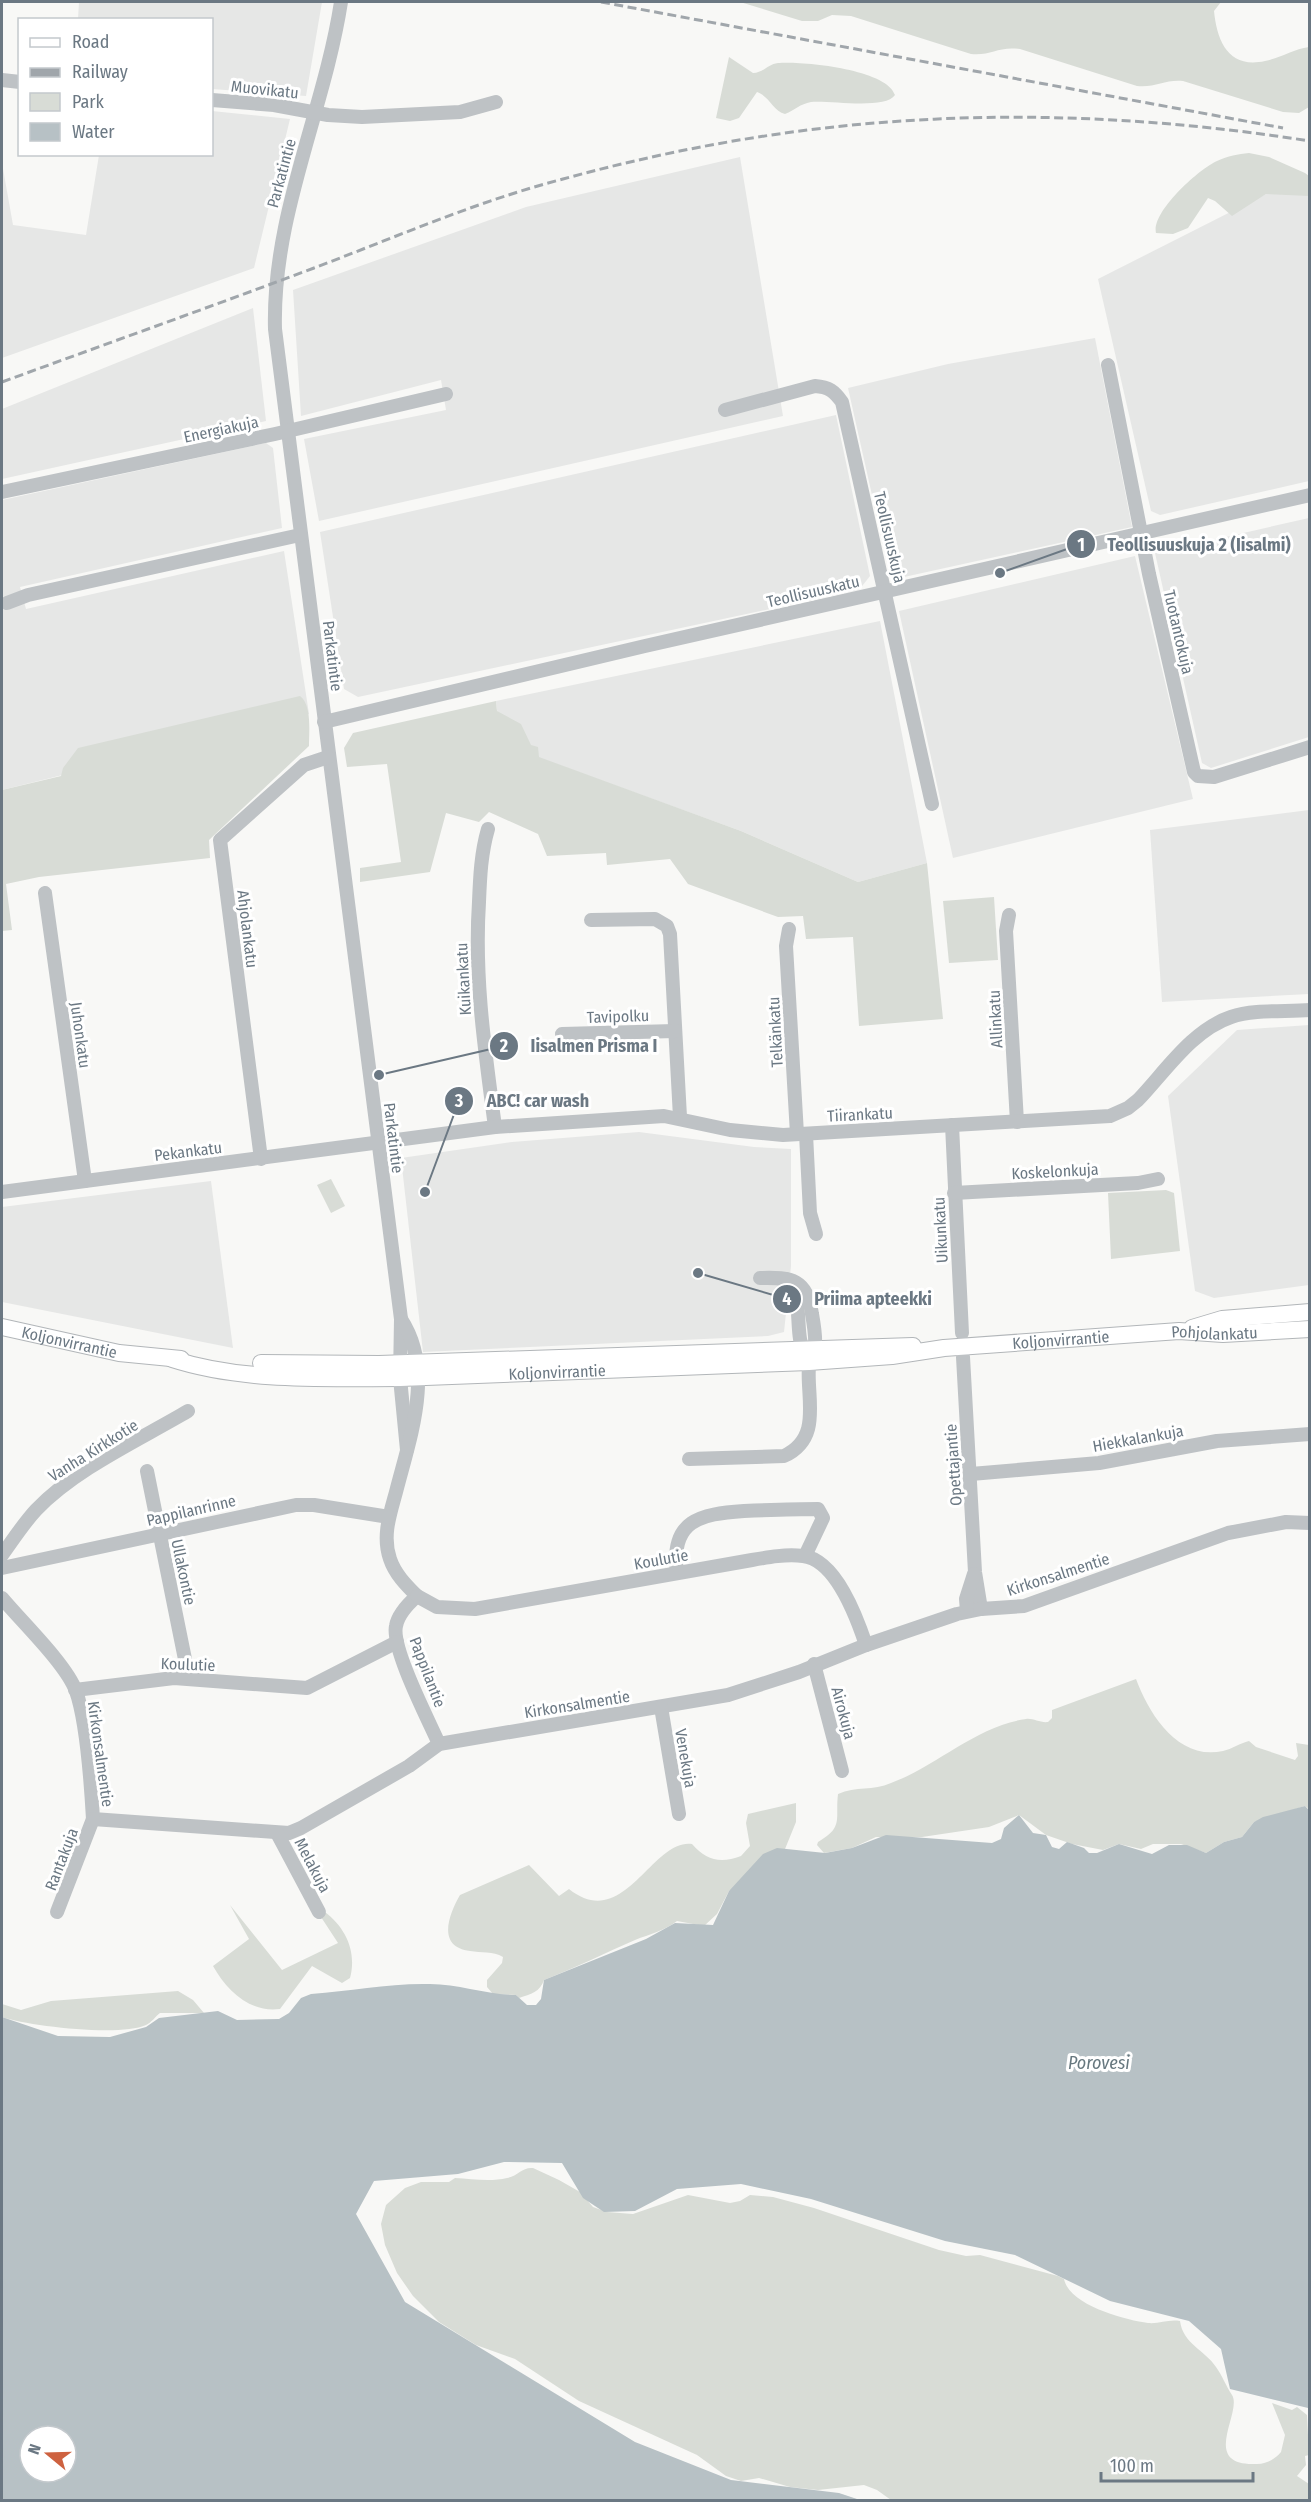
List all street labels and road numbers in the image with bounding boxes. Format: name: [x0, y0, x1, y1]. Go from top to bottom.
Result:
street label: Muovikatu: [230, 77, 300, 102]
street label: Parkatintie: [263, 136, 300, 210]
street label: Energiakuja: [182, 412, 260, 447]
street label: Teollisuuskuja: [870, 490, 909, 585]
street label: Teollisuuskatu: [765, 572, 861, 611]
street label: Tuotantokuja: [1160, 588, 1197, 676]
street label: Parkatintie: [319, 620, 346, 692]
street label: Ahjolankatu: [233, 889, 262, 969]
street label: Kuikankatu: [452, 942, 475, 1016]
street label: Allinkatu: [984, 990, 1007, 1048]
street label: Telkänkatu: [764, 996, 787, 1068]
street label: Juhonkatu: [66, 1001, 95, 1069]
street label: Tavipolku: [587, 1006, 649, 1027]
street label: Parkatintie: [380, 1102, 407, 1174]
street label: Tiirankatu: [827, 1103, 893, 1126]
street label: Pekankatu: [153, 1138, 223, 1165]
street label: Koskelonkuja: [1011, 1160, 1099, 1183]
street label: Uikunkatu: [929, 1196, 952, 1264]
street label: Pohjolankatu: [1171, 1322, 1258, 1344]
street label: Koljonvirrantie: [20, 1323, 119, 1362]
street label: Koljonvirrantie: [1012, 1327, 1110, 1353]
street label: Koljonvirrantie: [508, 1361, 606, 1384]
street label: Vanha Kirkkotie: [45, 1415, 142, 1486]
street label: Hiekkalankuja: [1091, 1421, 1185, 1456]
street label: Opettajantie: [941, 1423, 966, 1507]
street label: Pappilanrinne: [145, 1491, 238, 1530]
street label: Ullakontie: [167, 1537, 200, 1607]
street label: Koulutie: [632, 1545, 690, 1574]
street label: Kirkonsalmentie: [1004, 1549, 1112, 1600]
street label: Pappilantie: [405, 1634, 450, 1710]
street label: Koulutie: [160, 1654, 216, 1675]
street label: Airokuja: [827, 1685, 860, 1742]
street label: Kirkonsalmentie: [523, 1687, 631, 1722]
street label: Kirkonsalmentie: [84, 1700, 117, 1808]
street label: Venekuja: [671, 1727, 700, 1789]
street label: Rantakuja: [41, 1825, 82, 1893]
street label: Melakuja: [290, 1835, 335, 1896]

